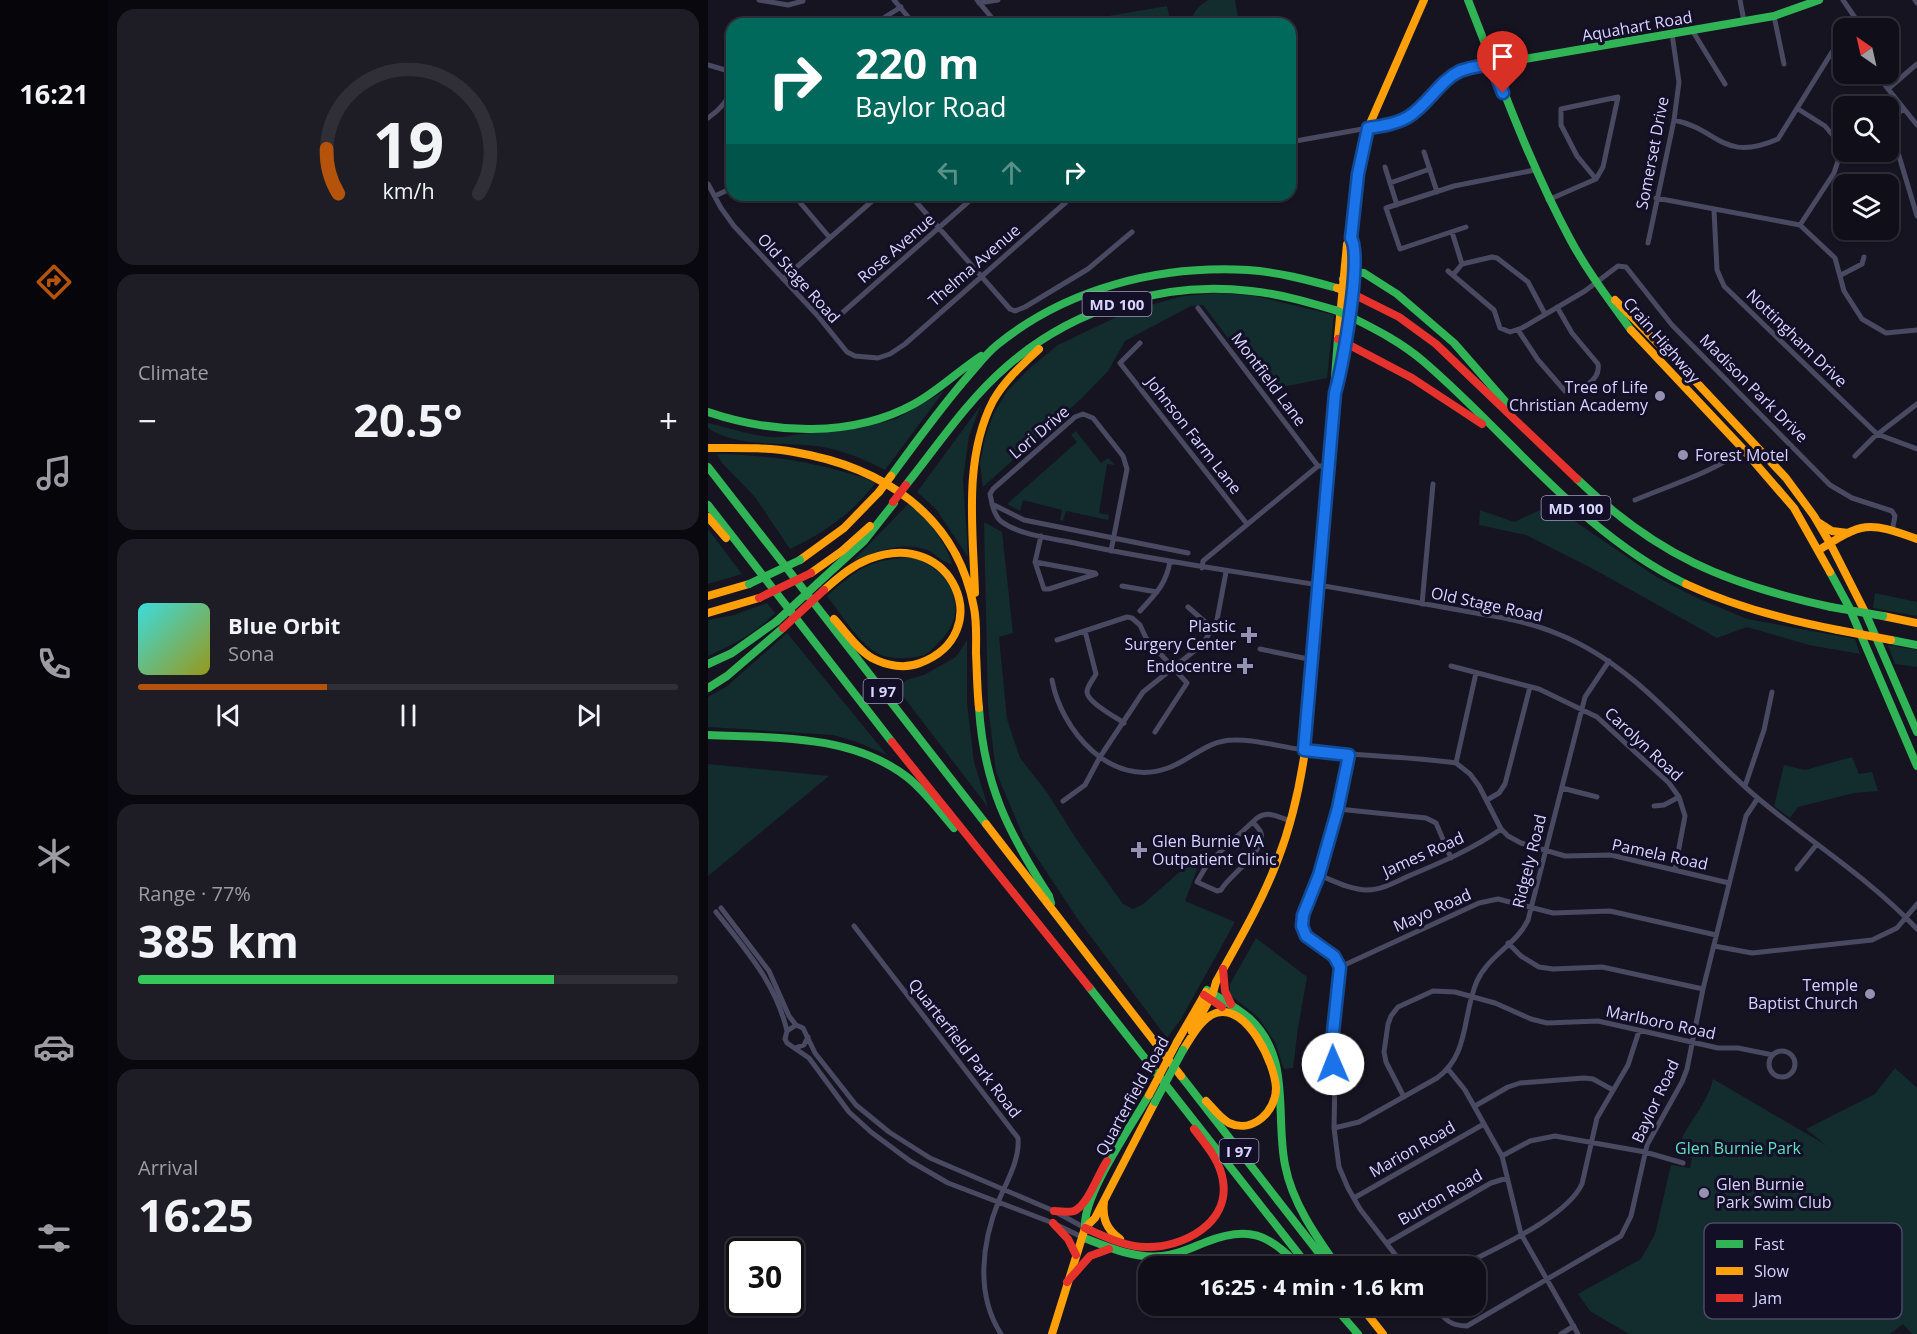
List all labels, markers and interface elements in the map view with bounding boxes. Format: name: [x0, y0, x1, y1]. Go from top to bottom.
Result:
street label: Aquahart Road: [1580, 5, 1694, 47]
north arrow: [1833, 18, 1899, 84]
map controls: [1833, 18, 1899, 240]
pin: [1477, 31, 1528, 93]
text: 220 m: [855, 34, 979, 91]
icon: arrive: [1486, 40, 1519, 73]
icon: right: [756, 42, 834, 120]
text: 16:21: [19, 75, 89, 112]
text: Baylor Road: [855, 88, 1007, 125]
street label: Somerset Drive: [1630, 95, 1674, 211]
button: search: [1833, 96, 1899, 162]
text: 19: [372, 101, 444, 186]
icon: left: [932, 156, 965, 189]
icon: ahead: [995, 156, 1028, 189]
icon: right: [1058, 156, 1091, 189]
button: layers: [1833, 174, 1899, 240]
text: km/h: [382, 176, 434, 205]
street label: Rose Avenue: [853, 208, 939, 288]
street label: Thelma Avenue: [923, 219, 1025, 311]
street label: Old Stage Road: [753, 228, 845, 328]
icon: directions: [33, 261, 75, 303]
street label: Nottingham Drive: [1742, 284, 1852, 392]
road number: MD 100: [1082, 292, 1152, 316]
street label: Crain Highway: [1619, 292, 1706, 388]
street label: Montfield Lane: [1227, 328, 1311, 430]
street label: Madison Park Drive: [1695, 329, 1813, 447]
text: Climate: [138, 359, 209, 386]
street label: Johnson Farm Lane: [1140, 370, 1247, 498]
place label: Tree of Life Christian Academy: [1509, 376, 1649, 416]
text: 20.5°: [353, 389, 463, 450]
marker: Tree of Life Christian Academy: [1653, 389, 1667, 403]
text: −: [138, 398, 157, 443]
text: +: [659, 398, 678, 443]
street label: Lori Drive: [1004, 400, 1074, 464]
place label: Forest Motel: [1695, 444, 1789, 466]
marker: Forest Motel: [1676, 448, 1690, 462]
icon: music: [33, 452, 75, 494]
road number: MD 100: [1542, 496, 1610, 520]
street label: Old Stage Road: [1429, 581, 1545, 627]
text: Blue Orbit: [228, 610, 340, 640]
place label: Plastic Surgery Center: [1124, 615, 1236, 655]
marker: Plastic Surgery Center: [1240, 626, 1258, 644]
text: Sona: [228, 640, 274, 667]
icon: phone: [33, 643, 75, 685]
place label: Endocentre: [1146, 655, 1232, 677]
marker: Endocentre: [1236, 657, 1254, 675]
road number: I 97: [864, 679, 903, 703]
icon: previous: [212, 699, 245, 732]
icon: pause: [392, 699, 425, 732]
icon: next: [572, 699, 605, 732]
street label: Carolyn Road: [1600, 702, 1688, 786]
street label: Ridgely Road: [1507, 812, 1551, 910]
street label: James Road: [1377, 826, 1467, 883]
place label: Glen Burnie VA Outpatient Clinic: [1152, 830, 1277, 870]
street label: Pamela Road: [1610, 833, 1710, 875]
icon: climate: [33, 835, 75, 877]
marker: Glen Burnie VA Outpatient Clinic: [1130, 841, 1148, 859]
text: Range · 77%: [138, 880, 251, 907]
street label: Mayo Road: [1389, 883, 1475, 937]
text: 385 km: [138, 910, 299, 971]
street label: Quarterfield Park Road: [904, 974, 1026, 1122]
place label: Temple Baptist Church: [1748, 974, 1858, 1014]
marker: Temple Baptist Church: [1863, 987, 1877, 1001]
street label: Marlboro Road: [1604, 1000, 1718, 1044]
icon: car: [33, 1026, 75, 1068]
street label: Quarterfield Road: [1090, 1032, 1174, 1160]
position arrow: [1301, 1032, 1365, 1096]
street label: Baylor Road: [1626, 1056, 1684, 1146]
street label: Marion Road: [1365, 1116, 1459, 1182]
park label: Glen Burnie Park: [1675, 1137, 1801, 1159]
road number: I 97: [1220, 1139, 1258, 1163]
text: Arrival: [138, 1154, 198, 1181]
street label: Burton Road: [1394, 1164, 1486, 1230]
place label: Glen Burnie Park Swim Club: [1716, 1173, 1832, 1213]
text: 16:25: [138, 1184, 254, 1245]
marker: Glen Burnie Park Swim Club: [1697, 1186, 1711, 1200]
icon: filters: [33, 1217, 75, 1259]
legend: [1704, 1223, 1902, 1319]
text: Fast: [1754, 1233, 1785, 1255]
speed limit sign: 30: [726, 1238, 804, 1316]
text: Slow: [1754, 1260, 1789, 1282]
text: 16:25 · 4 min · 1.6 km: [1199, 1271, 1425, 1301]
text: Jam: [1752, 1287, 1782, 1309]

